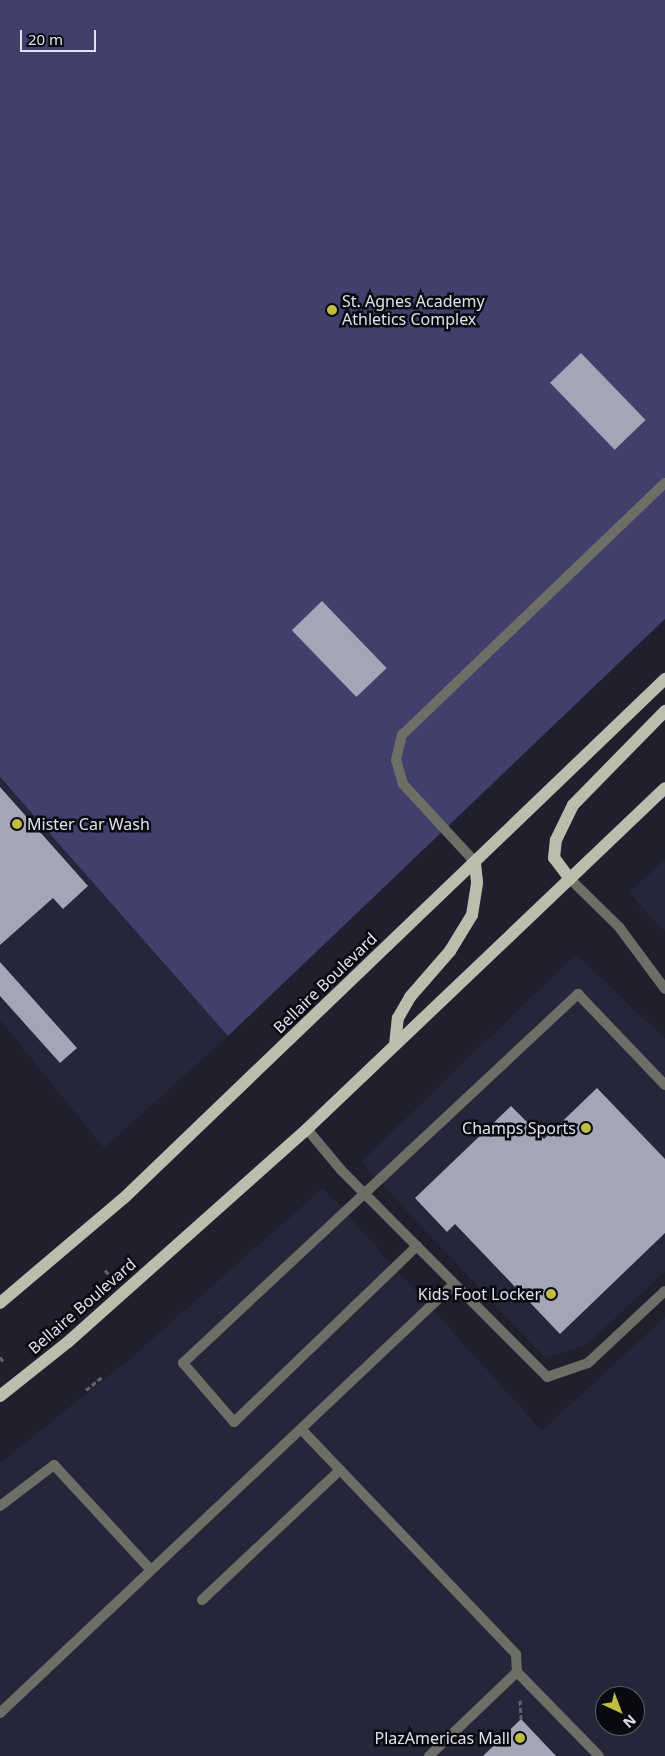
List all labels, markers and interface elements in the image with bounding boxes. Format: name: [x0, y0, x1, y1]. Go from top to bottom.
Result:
scale bar: [22, 20, 99, 52]
text: 20 m: [28, 29, 63, 49]
place label: St. Agnes Academy Athletics Complex: [342, 291, 485, 329]
marker: St. Agnes Academy Athletics Complex: [326, 304, 338, 316]
place label: Mister Car Wash: [27, 814, 150, 834]
marker: Mister Car Wash: [11, 818, 23, 830]
street label: Bellaire Boulevard: [269, 929, 381, 1037]
place label: Champs Sports: [462, 1118, 576, 1138]
marker: Champs Sports: [580, 1122, 592, 1134]
street label: Bellaire Boulevard: [24, 1254, 140, 1358]
place label: Kids Foot Locker: [418, 1284, 541, 1304]
marker: Kids Foot Locker: [545, 1288, 557, 1300]
north arrow: [595, 1686, 645, 1736]
text: N: [619, 1711, 641, 1732]
place label: PlazAmericas Mall: [375, 1728, 510, 1748]
marker: PlazAmericas Mall: [514, 1732, 526, 1744]

